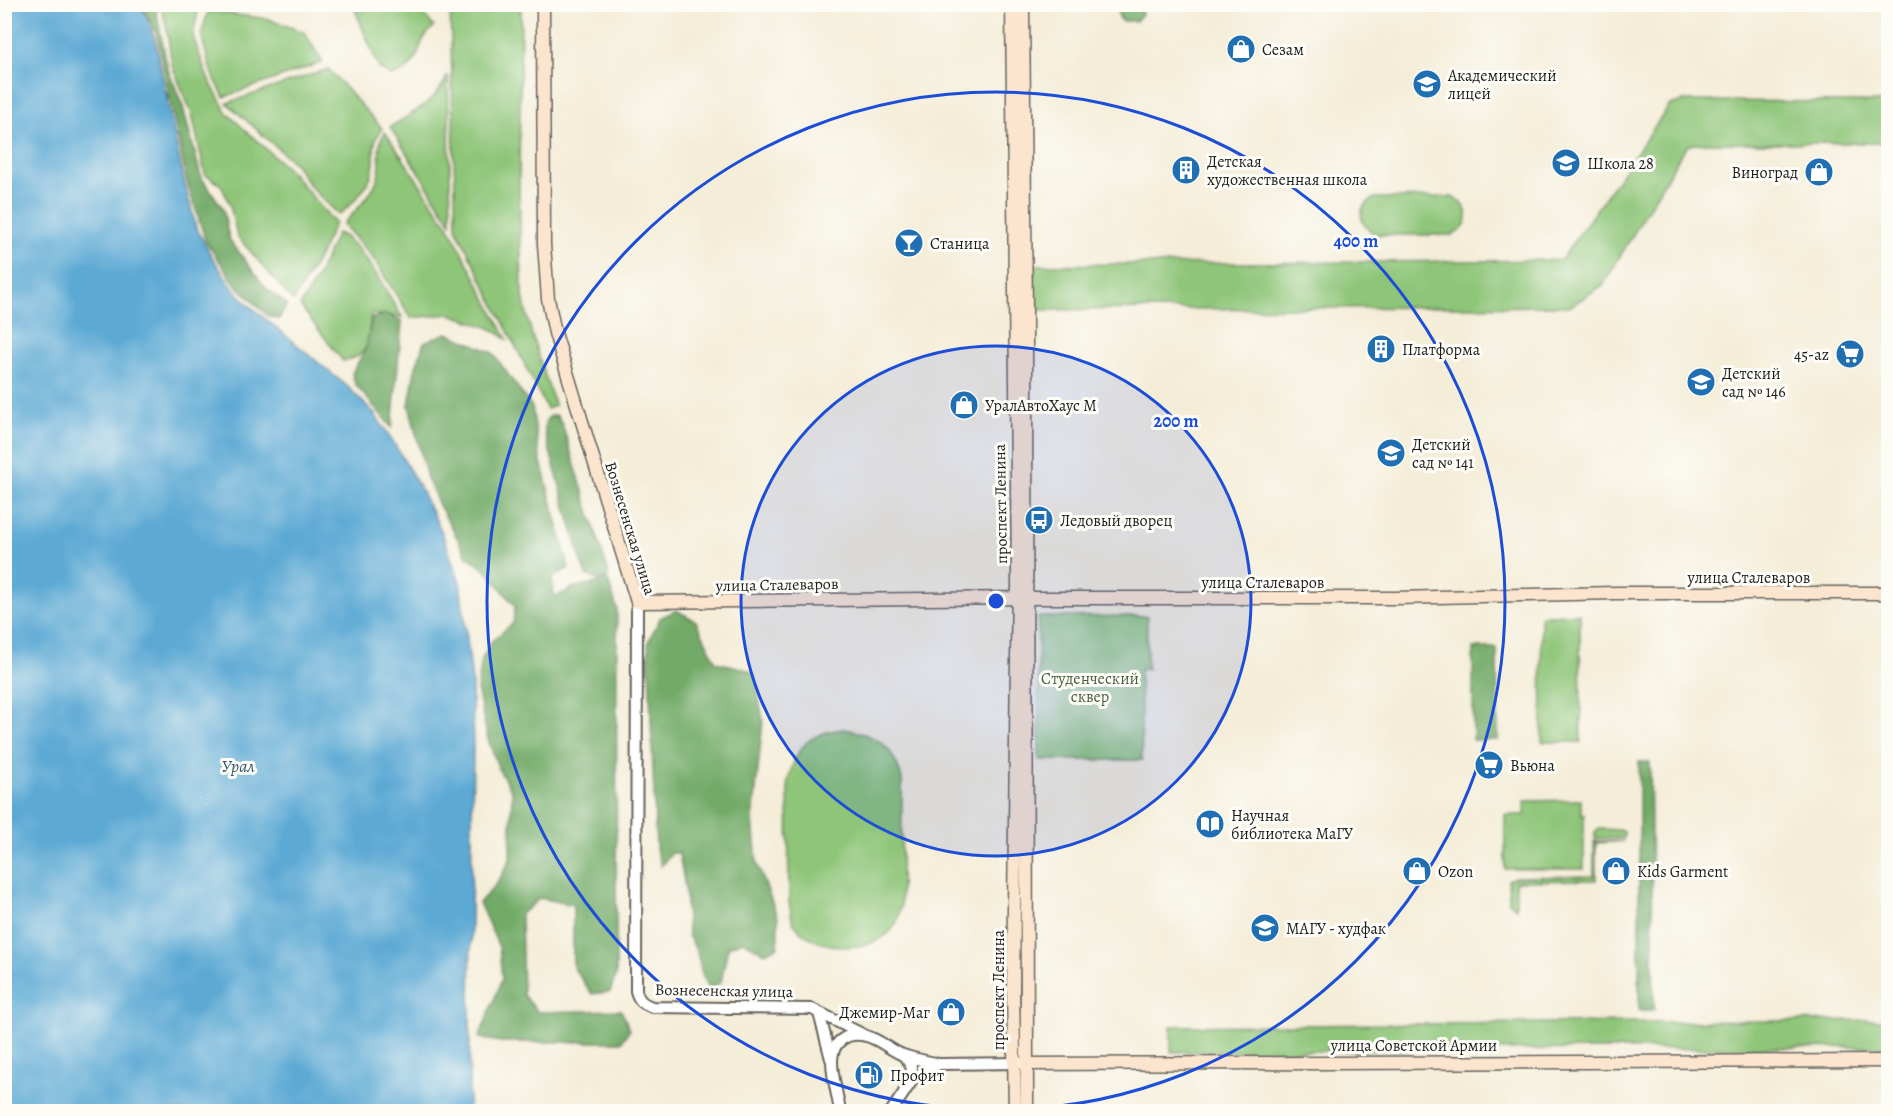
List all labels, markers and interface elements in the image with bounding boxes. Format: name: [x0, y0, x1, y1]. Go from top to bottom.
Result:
shop icon: Сезам: [1225, 33, 1257, 65]
place label: Сезам: [1262, 39, 1304, 61]
place label: Академический лицей: [1447, 65, 1557, 105]
school or university icon: Академический лицей: [1411, 68, 1443, 100]
school or university icon: Школа 28: [1550, 147, 1582, 179]
place label: Детская художественная школа: [1207, 151, 1368, 191]
place label: Школа 28: [1587, 153, 1654, 175]
building icon: Детская художественная школа: [1170, 154, 1202, 186]
shop icon: Виноград: [1803, 156, 1835, 188]
place label: Виноград: [1732, 162, 1798, 184]
bar icon: Станица: [893, 227, 925, 259]
text: 400 m: [1334, 229, 1378, 253]
place label: Станица: [930, 233, 990, 255]
building icon: Платформа: [1365, 333, 1397, 365]
supermarket icon: 45-az: [1834, 338, 1866, 370]
place label: Платформа: [1402, 339, 1481, 361]
place label: 45-az: [1794, 344, 1829, 366]
place label: Детский сад № 146: [1722, 363, 1786, 403]
school or university icon: Детский сад № 146: [1685, 366, 1717, 398]
shop icon: УралАвтоХаус М: [948, 389, 980, 421]
place label: УралАвтоХаус М: [985, 395, 1097, 417]
text: 200 m: [1153, 409, 1199, 433]
place label: Детский сад № 141: [1412, 434, 1474, 474]
school or university icon: Детский сад № 141: [1375, 437, 1407, 469]
street label: проспект Ленина: [989, 443, 1013, 564]
street label: Вознесенская улица: [599, 459, 661, 598]
bus stop icon: Ледовый дворец: [1023, 504, 1055, 536]
place label: Ледовый дворец: [1060, 510, 1172, 532]
street label: улица Сталеваров: [1687, 567, 1810, 589]
street label: улица Сталеваров: [1201, 572, 1324, 594]
street label: улица Сталеваров: [714, 573, 839, 597]
centre of rings: [986, 591, 1006, 611]
park label: Студенческий сквер: [1041, 668, 1139, 708]
supermarket icon: Вьюна: [1473, 749, 1505, 781]
water label: Урал: [221, 754, 255, 778]
place label: Вьюна: [1510, 755, 1555, 777]
place label: Научная библиотека МаГУ: [1231, 805, 1354, 845]
library icon: Научная библиотека МаГУ: [1194, 808, 1226, 840]
shop icon: Ozon: [1401, 855, 1433, 887]
shop icon: Kids Garment: [1600, 855, 1632, 887]
place label: Ozon: [1438, 861, 1473, 883]
place label: Kids Garment: [1637, 861, 1728, 883]
school or university icon: МАГУ - худфак: [1249, 912, 1281, 944]
place label: МАГУ - худфак: [1286, 918, 1386, 940]
street label: проспект Ленина: [988, 929, 1010, 1050]
street label: Вознесенская улица: [655, 979, 794, 1003]
shop icon: Джемир-Маг: [935, 996, 967, 1028]
place label: Джемир-Маг: [839, 1002, 930, 1024]
street label: улица Советской Армии: [1330, 1035, 1497, 1057]
fuel station icon: Профит: [853, 1059, 885, 1091]
place label: Профит: [890, 1065, 944, 1087]

